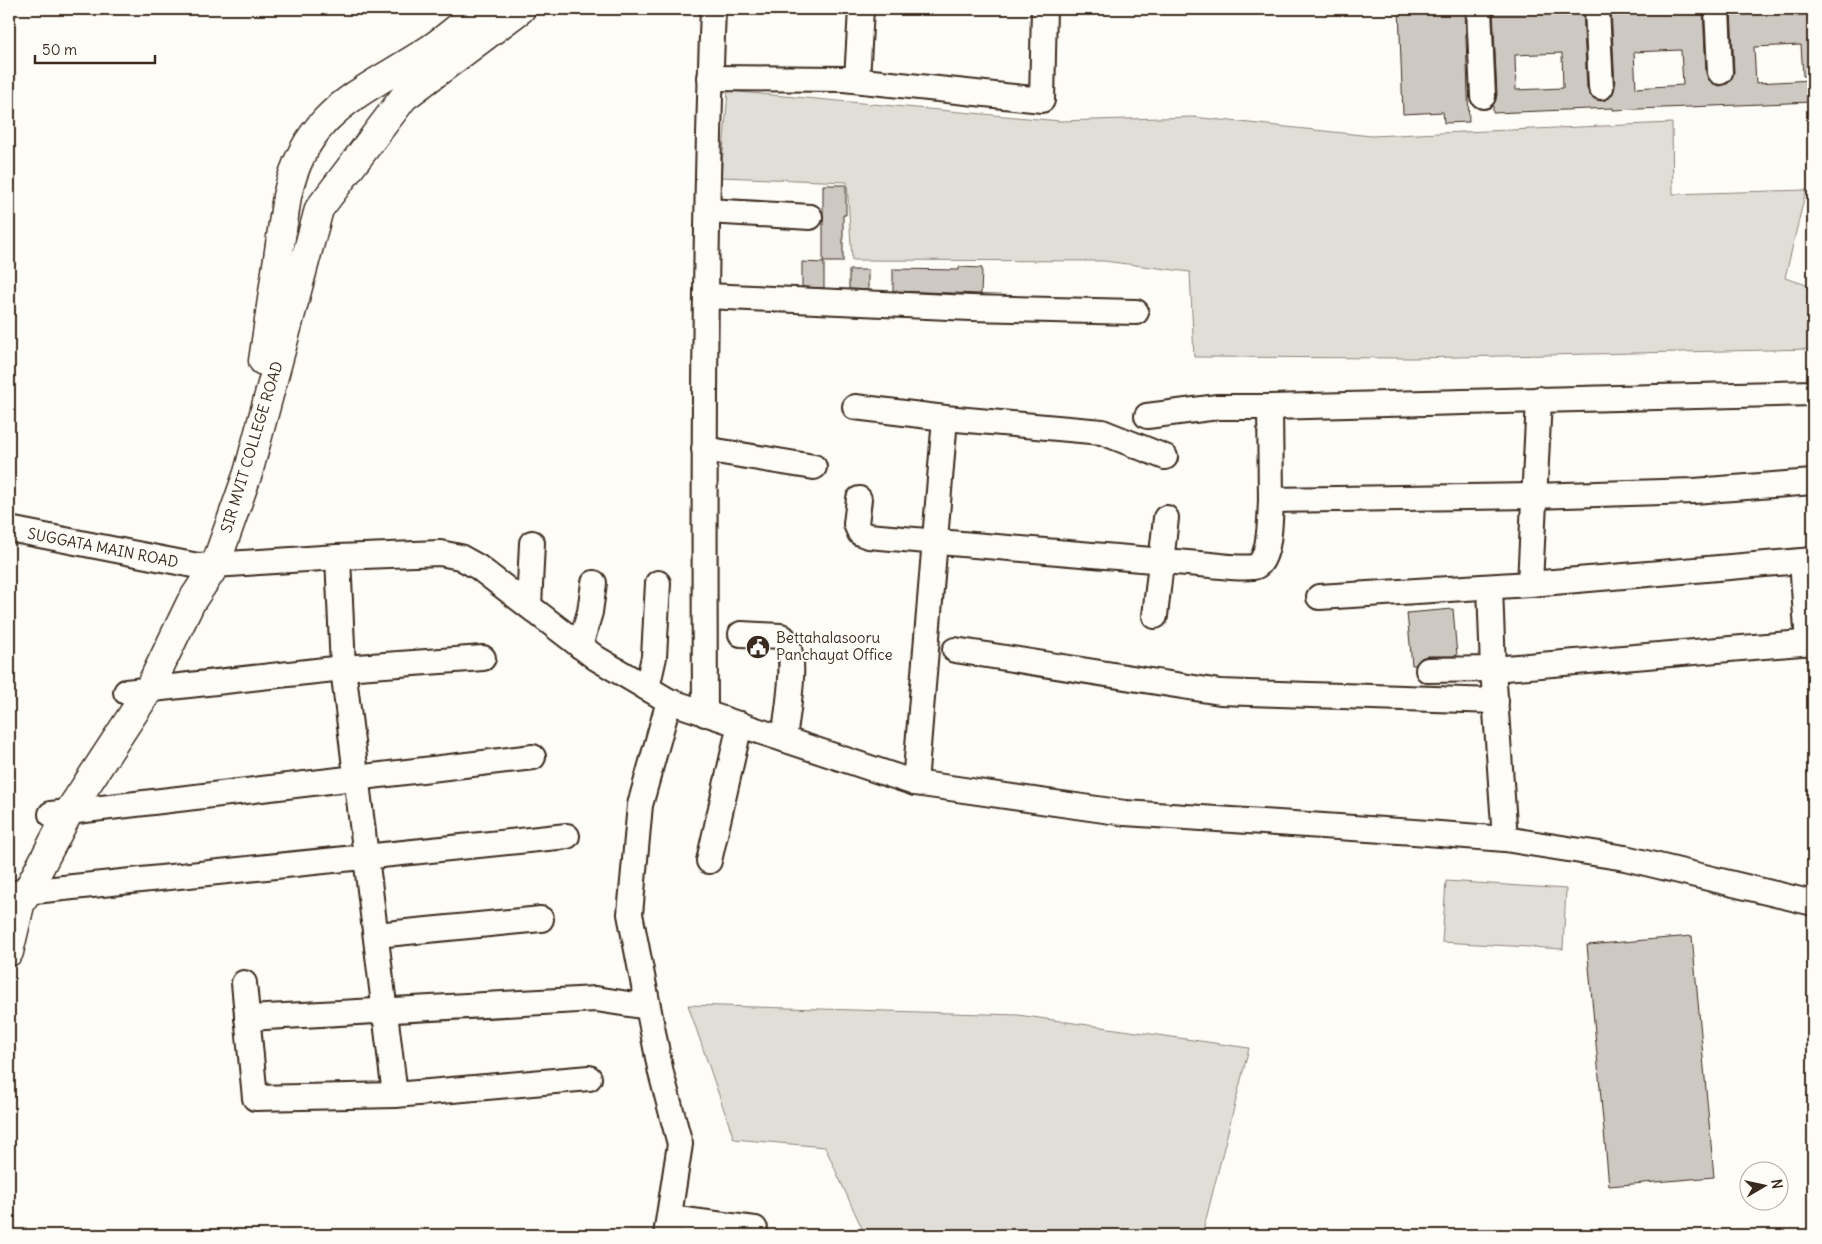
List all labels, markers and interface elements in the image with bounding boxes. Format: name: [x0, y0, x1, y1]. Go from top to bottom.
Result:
scale bar: [35, 32, 155, 64]
text: 50 m: [42, 40, 77, 59]
street label: SIR MVIT COLLEGE ROAD: [216, 359, 287, 535]
street label: SUGGATA MAIN ROAD: [26, 524, 180, 571]
place label: Bettahalasooru Panchayat Office: [776, 628, 893, 664]
public building icon: Bettahalasooru Panchayat Office: [745, 634, 771, 660]
north arrow: [1740, 1162, 1790, 1212]
text: N: [1767, 1178, 1786, 1190]

